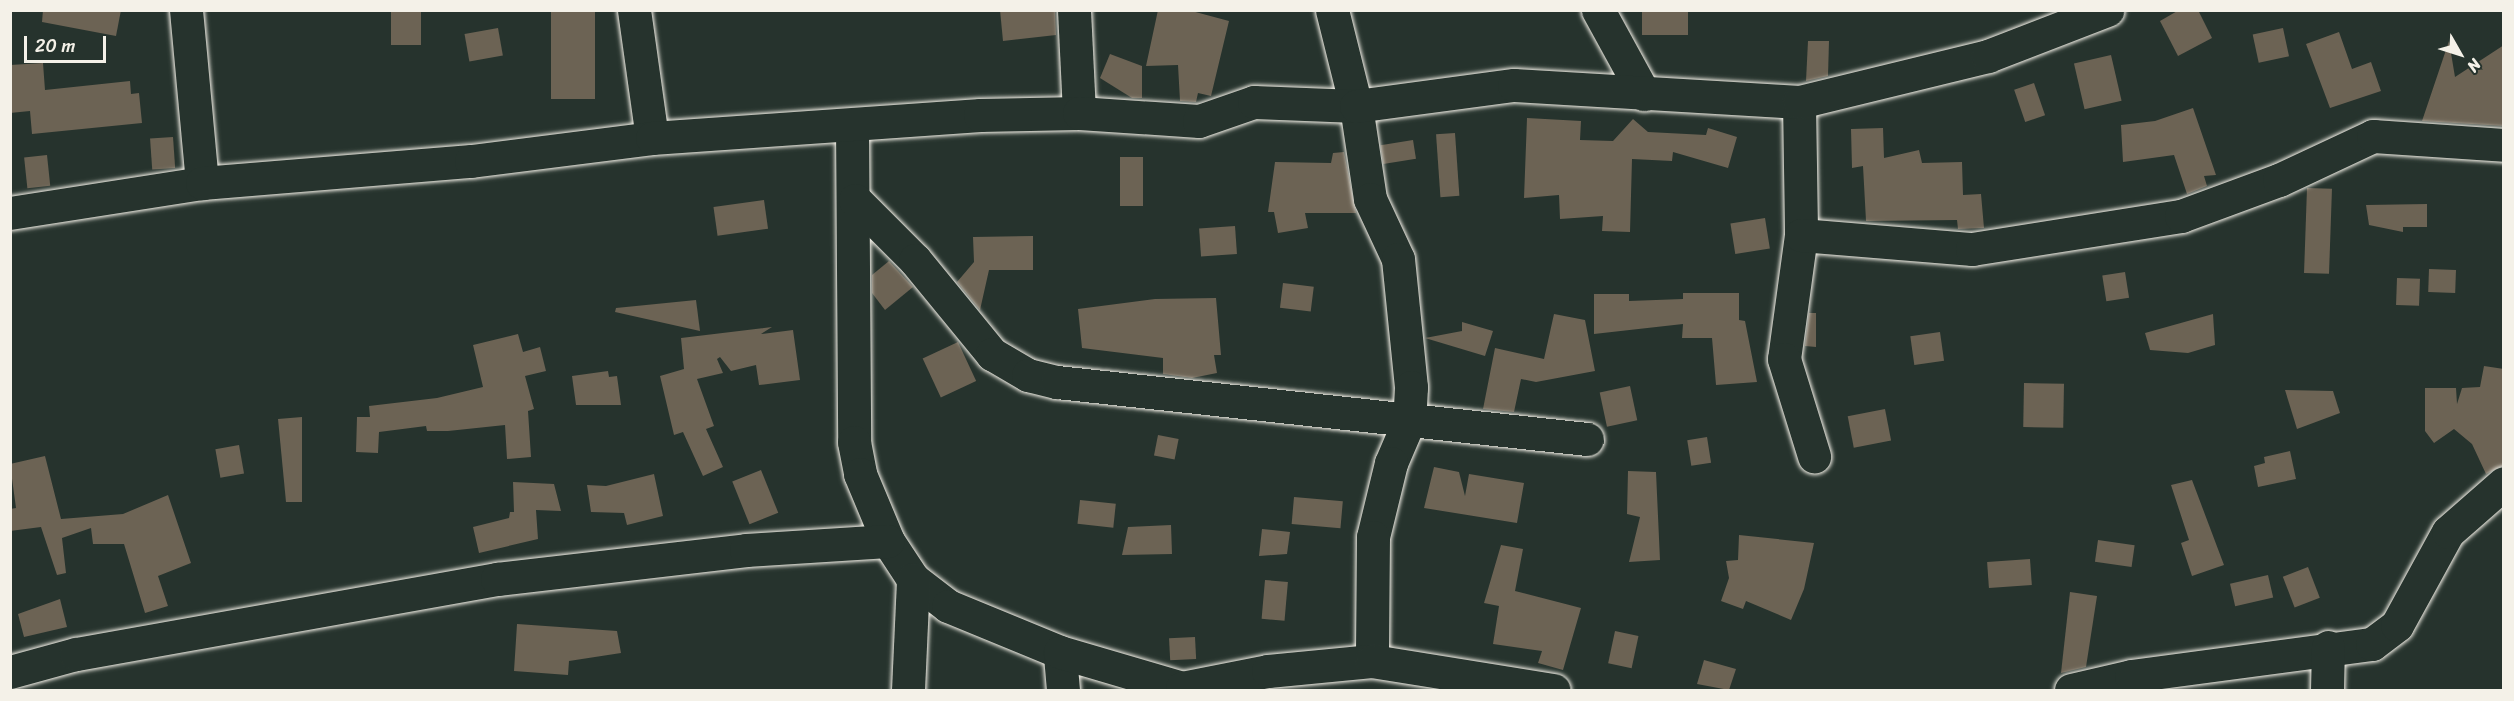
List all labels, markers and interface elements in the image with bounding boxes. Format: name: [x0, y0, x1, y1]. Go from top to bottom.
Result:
scale bar: [27, 24, 110, 62]
north arrow: [2430, 24, 2490, 84]
text: 20 m: [35, 30, 75, 62]
text: N: [2460, 52, 2489, 79]

